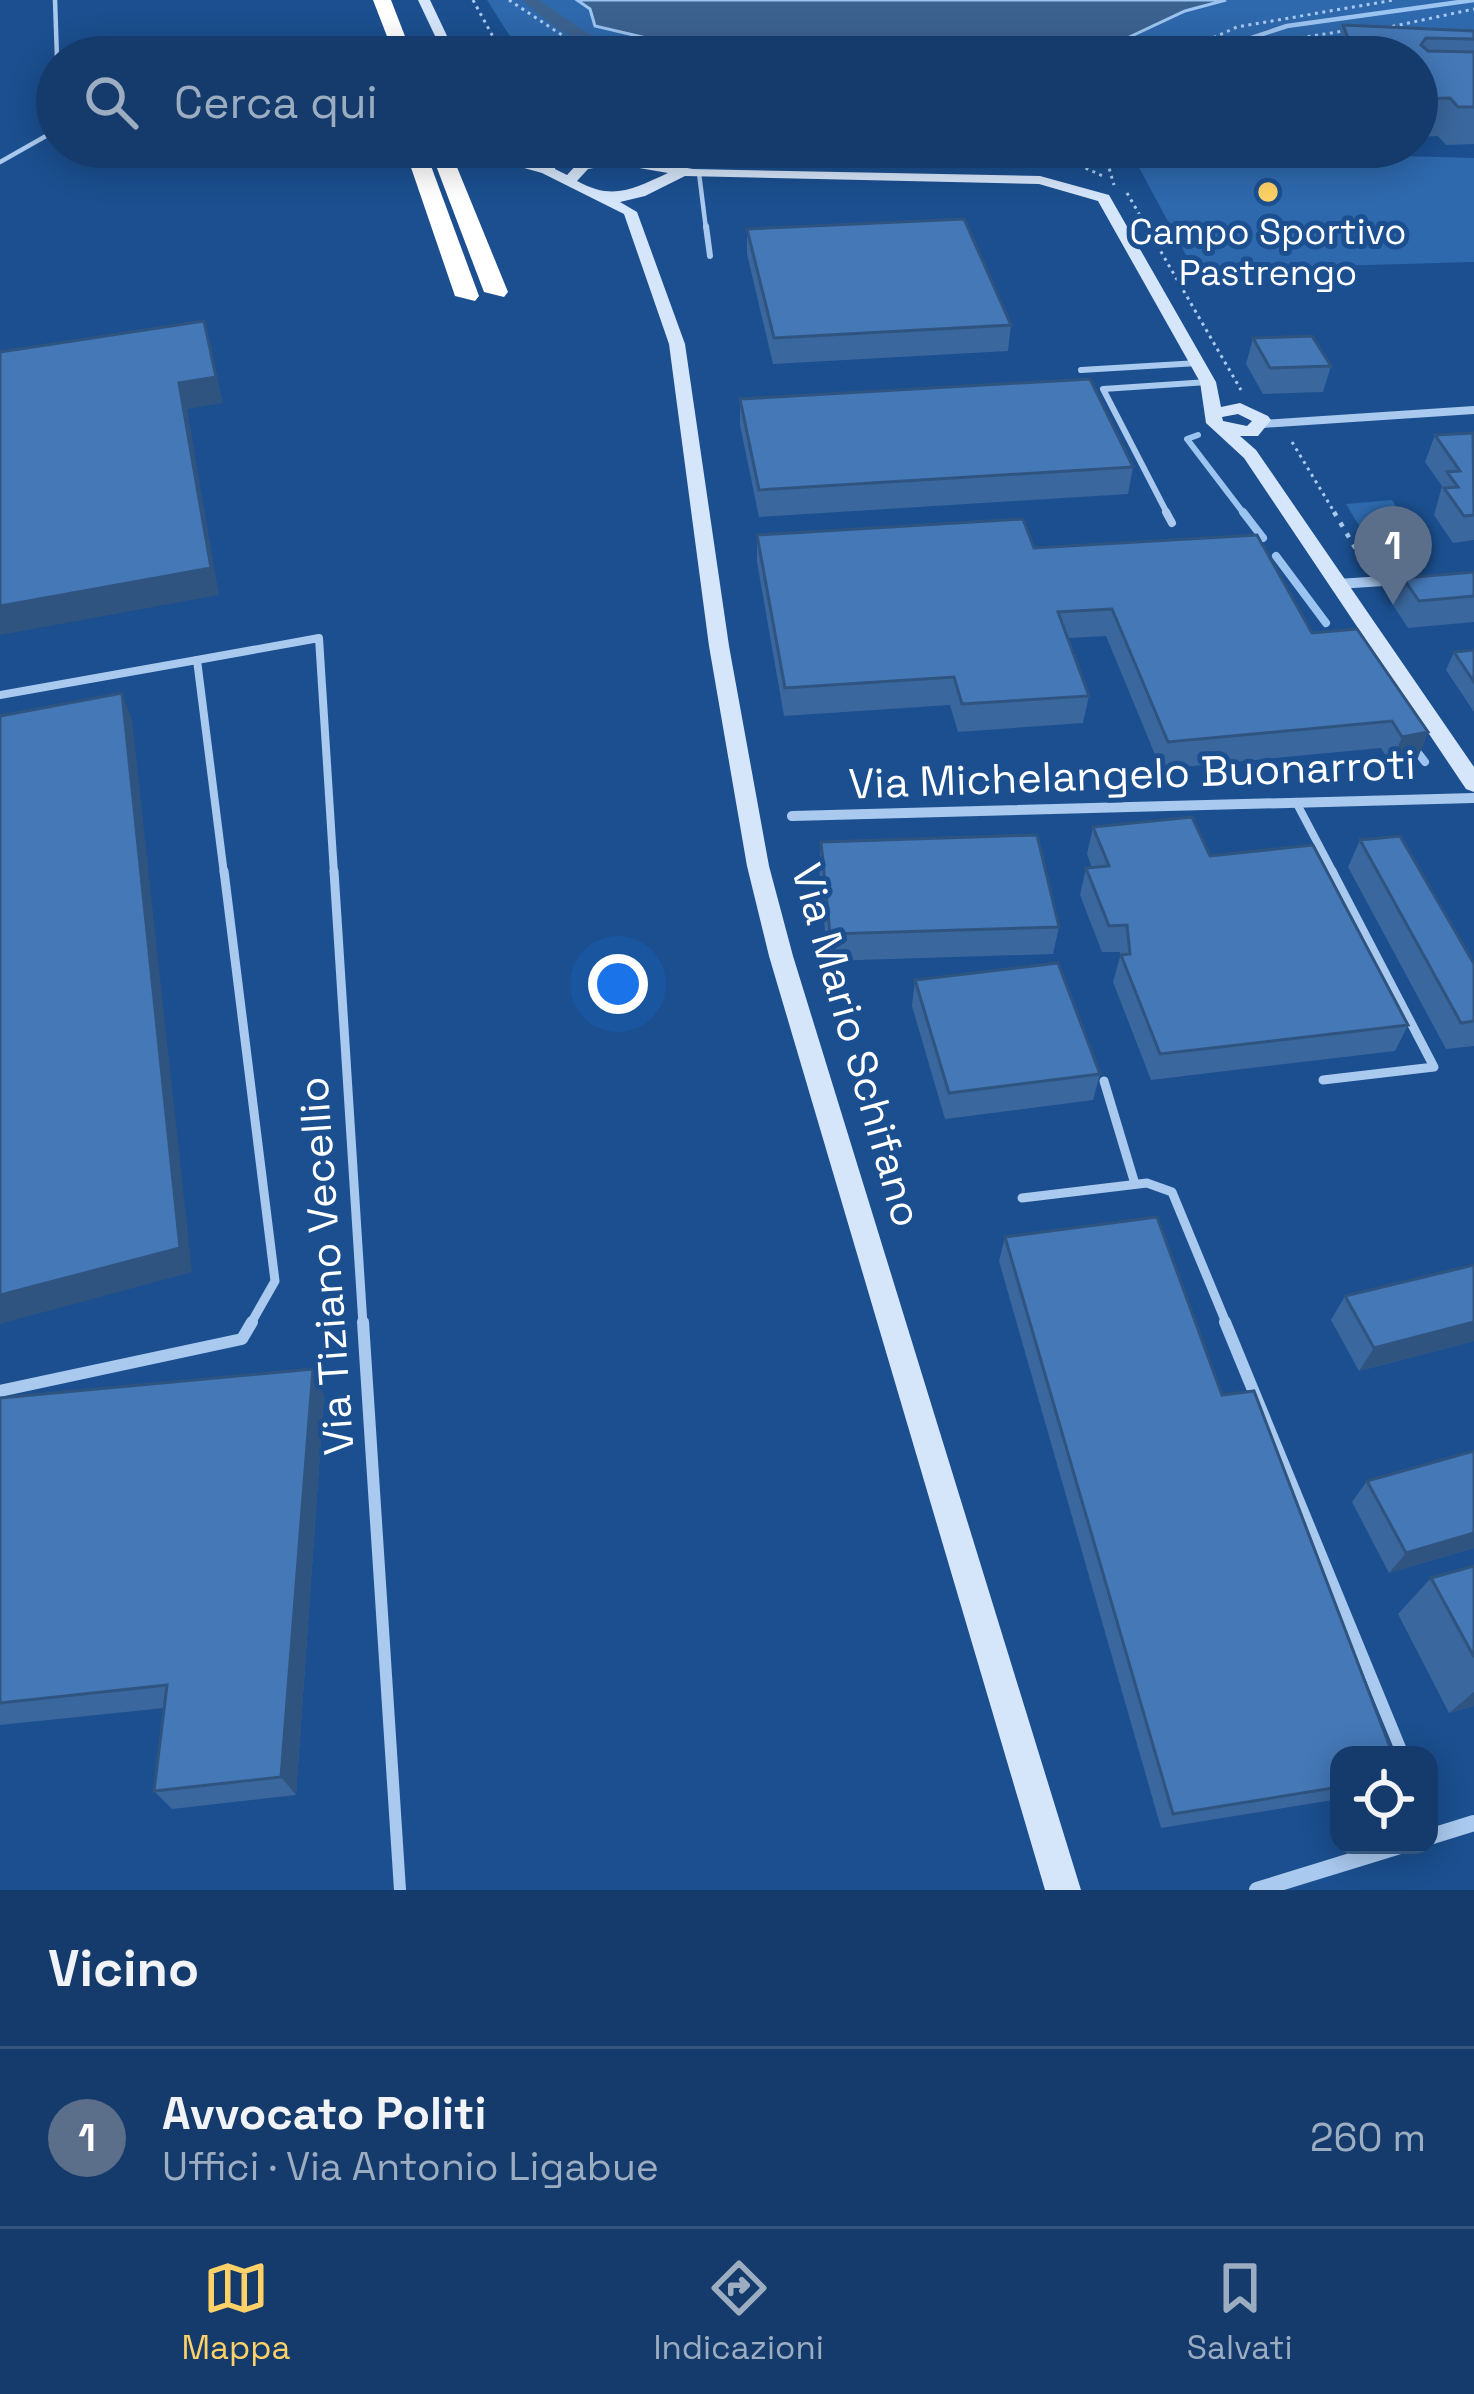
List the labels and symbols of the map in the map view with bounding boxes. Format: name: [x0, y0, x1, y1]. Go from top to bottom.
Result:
marker: Campo Sportivo Pastrengo: [1255, 179, 1281, 205]
place label: Campo Sportivo Pastrengo: [1130, 209, 1406, 296]
pin: 1: [1354, 506, 1432, 605]
street label: Via Michelangelo Buonarroti: [847, 738, 1417, 810]
street label: Via Mario Schifano: [780, 857, 934, 1233]
your location: [588, 954, 648, 1014]
street label: Via Tiziano Vecellio: [286, 1075, 366, 1457]

